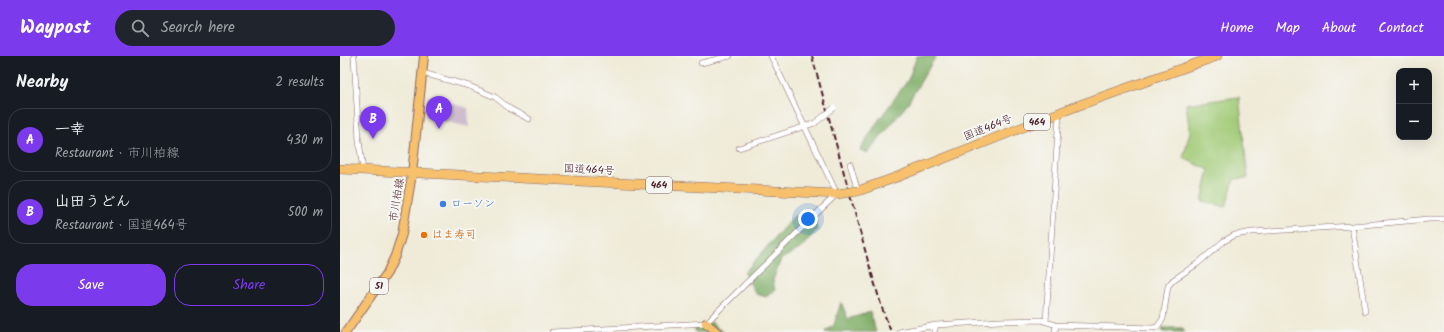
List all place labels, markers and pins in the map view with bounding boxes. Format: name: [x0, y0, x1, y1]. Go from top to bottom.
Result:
pin: A: [426, 96, 452, 129]
pin: B: [360, 106, 386, 139]
place label: ローソン: [451, 195, 495, 213]
marker: ローソン: [438, 199, 448, 209]
place label: はま寿司: [432, 226, 476, 244]
marker: はま寿司: [419, 230, 429, 240]

